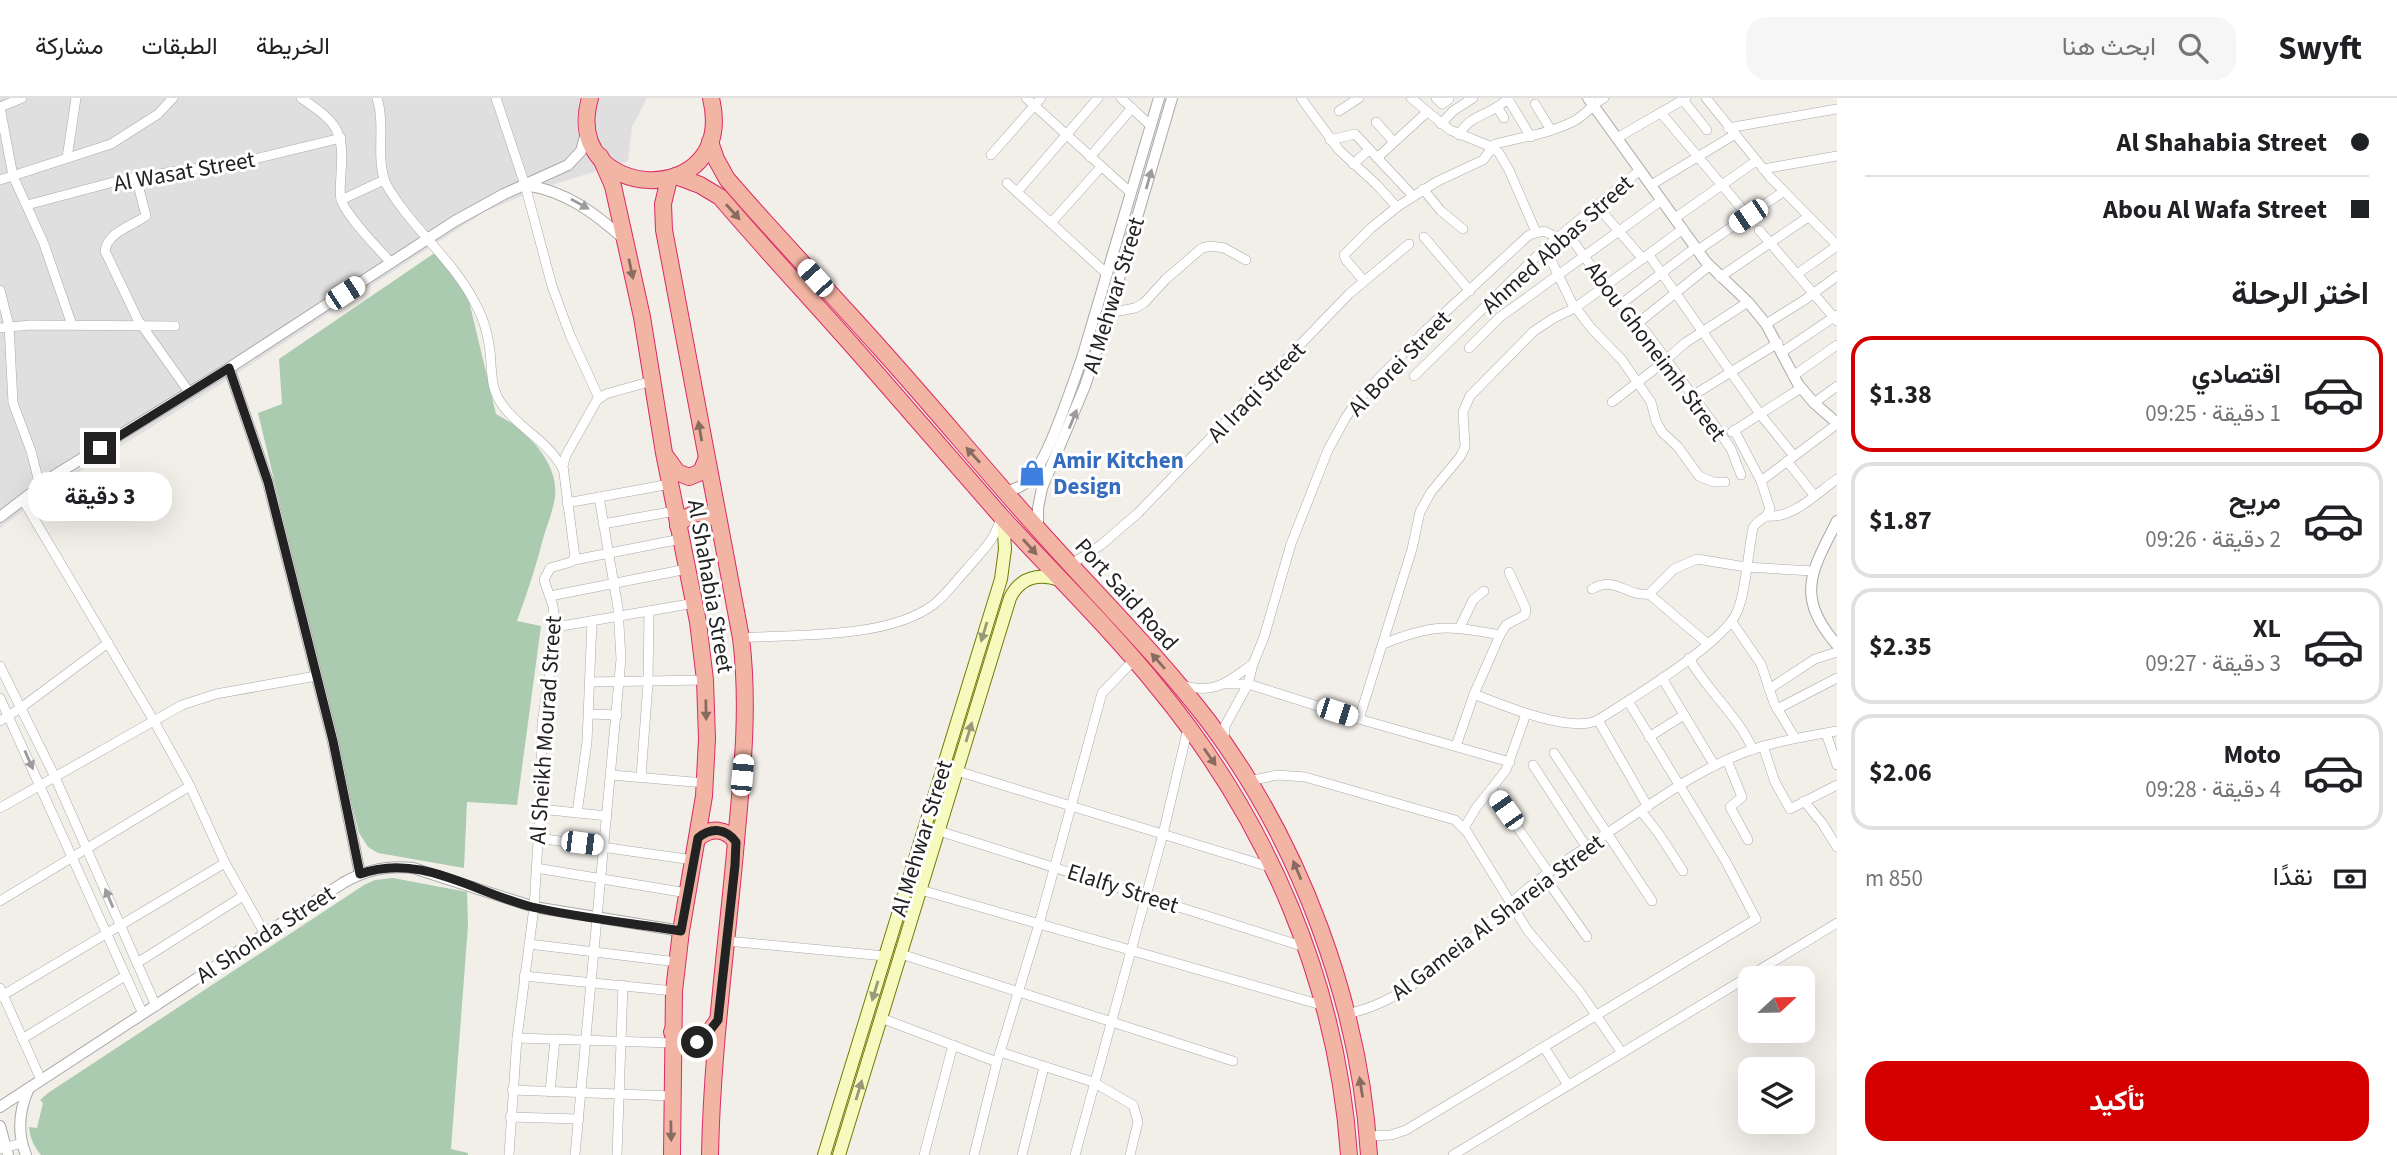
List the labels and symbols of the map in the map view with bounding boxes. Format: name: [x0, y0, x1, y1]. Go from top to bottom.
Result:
street label: Al Wasat Street: [111, 143, 258, 200]
street label: Ahmed Abbas Street: [1474, 167, 1641, 322]
one-way arrow: [1144, 168, 1154, 189]
car: [1725, 196, 1772, 236]
one-way arrow: [570, 198, 589, 210]
one-way arrow: [725, 203, 741, 221]
street label: Al Mehwar Street: [1074, 213, 1153, 377]
car: [794, 255, 837, 301]
street label: Abou Ghoneimh Street: [1577, 255, 1734, 448]
one-way arrow: [626, 258, 637, 280]
car: [322, 273, 369, 313]
street label: Al Borei Street: [1340, 303, 1459, 424]
street label: Al Iraqi Street: [1200, 334, 1313, 450]
one-way arrow: [1067, 408, 1078, 429]
one-way arrow: [695, 420, 706, 442]
route end: [84, 432, 116, 464]
place label: Amir Kitchen Design: [1052, 444, 1184, 503]
one-way arrow: [965, 447, 981, 464]
shop icon: Amir Kitchen Design: [1017, 458, 1047, 488]
callout: 3 دقيقة: [28, 472, 172, 522]
street label: Al Shahabia Street: [679, 497, 742, 676]
street label: Port Said Road: [1067, 531, 1186, 658]
one-way arrow: [1022, 538, 1038, 556]
street label: Al Sheikh Mourad Street: [521, 614, 570, 845]
one-way arrow: [979, 622, 989, 643]
one-way arrow: [1150, 652, 1166, 670]
car: [1314, 696, 1361, 728]
one-way arrow: [701, 699, 712, 721]
one-way arrow: [964, 721, 975, 742]
one-way arrow: [1203, 748, 1217, 766]
one-way arrow: [23, 750, 35, 770]
car: [730, 753, 755, 797]
street label: Al Mehwar Street: [882, 756, 961, 920]
car: [1486, 787, 1527, 833]
street label: Al Gameia Al Shareia Street: [1384, 826, 1611, 1009]
car: [560, 830, 605, 856]
street label: Elalfy Street: [1063, 855, 1183, 922]
one-way arrow: [1291, 859, 1302, 880]
street label: Al Shohda Street: [189, 877, 341, 992]
one-way arrow: [103, 888, 115, 908]
north arrow: [1738, 966, 1815, 1043]
one-way arrow: [869, 980, 879, 1001]
route start: [681, 1026, 713, 1058]
one-way arrow: [1356, 1076, 1367, 1098]
one-way arrow: [855, 1079, 865, 1100]
one-way arrow: [666, 1120, 677, 1142]

